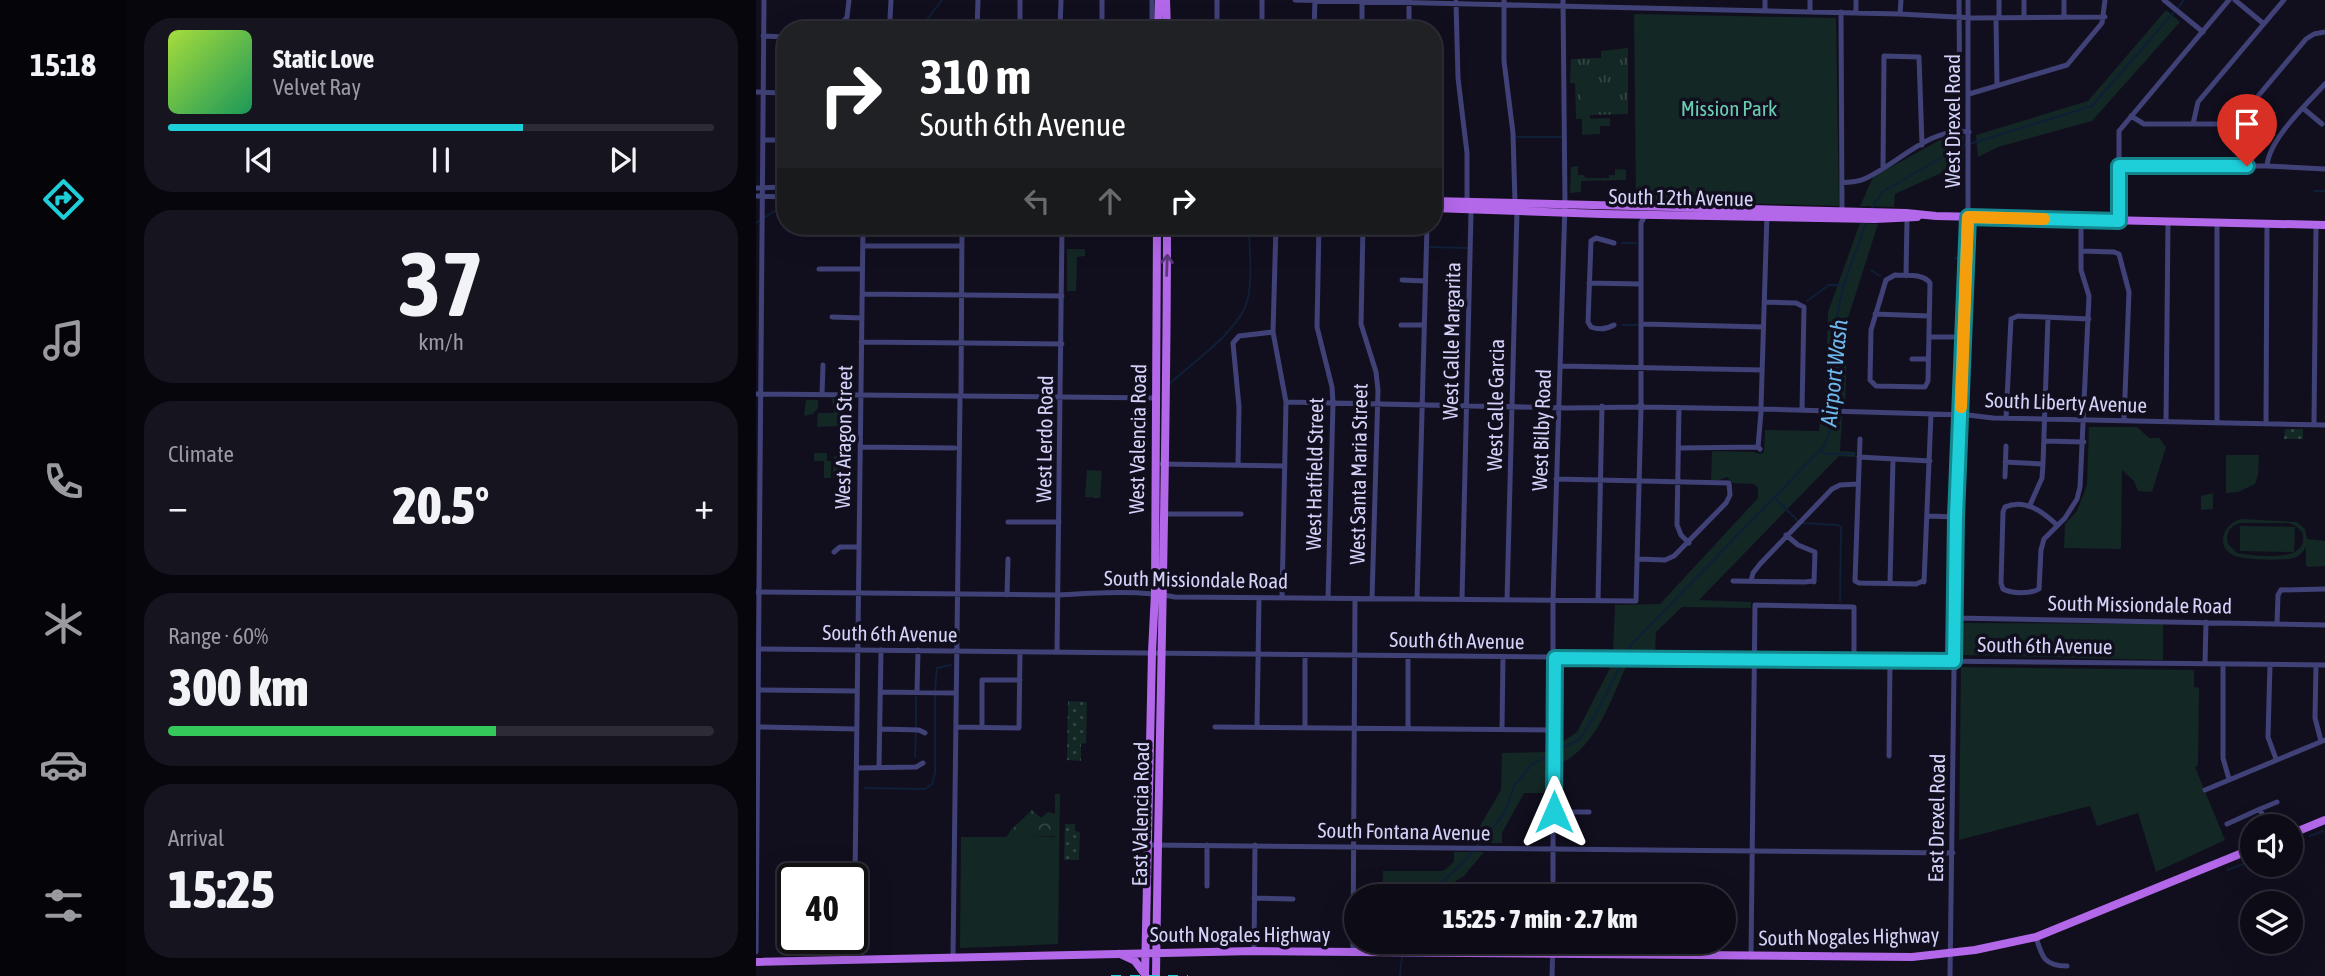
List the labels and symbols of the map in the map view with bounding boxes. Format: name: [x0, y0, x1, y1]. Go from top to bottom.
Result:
street label: West Drexel Road: [1940, 54, 1964, 188]
pin: [2217, 94, 2277, 166]
park label: Mission Park: [1681, 96, 1777, 120]
street label: South 12th Avenue: [1608, 184, 1754, 210]
one-way arrow: [1160, 254, 1173, 277]
street label: West Calle Margarita: [1438, 262, 1464, 420]
water label: Airport Wash: [1815, 318, 1853, 429]
street label: West Calle Garcia: [1482, 339, 1508, 471]
street label: West Valencia Road: [1124, 364, 1150, 514]
street label: West Aragon Street: [830, 365, 856, 509]
street label: West Bilby Road: [1527, 368, 1555, 491]
street label: West Lerdo Road: [1031, 375, 1057, 503]
street label: West Santa Maria Street: [1344, 383, 1372, 565]
street label: South Liberty Avenue: [1985, 387, 2147, 417]
street label: West Hatfield Street: [1301, 397, 1327, 551]
street label: South Missiondale Road: [1104, 565, 1288, 593]
street label: South Missiondale Road: [2048, 590, 2232, 618]
street label: South 6th Avenue: [822, 620, 958, 646]
street label: South 6th Avenue: [1389, 627, 1525, 653]
street label: South 6th Avenue: [1977, 632, 2113, 658]
street label: East Valencia Road: [1127, 741, 1153, 887]
street label: East Drexel Road: [1923, 753, 1949, 883]
position arrow: [1517, 775, 1591, 849]
street label: South Fontana Avenue: [1317, 817, 1491, 845]
speed limit sign: 40: [777, 863, 868, 954]
street label: South Nogales Highway: [1150, 922, 1331, 946]
street label: South Nogales Highway: [1758, 922, 1940, 950]

